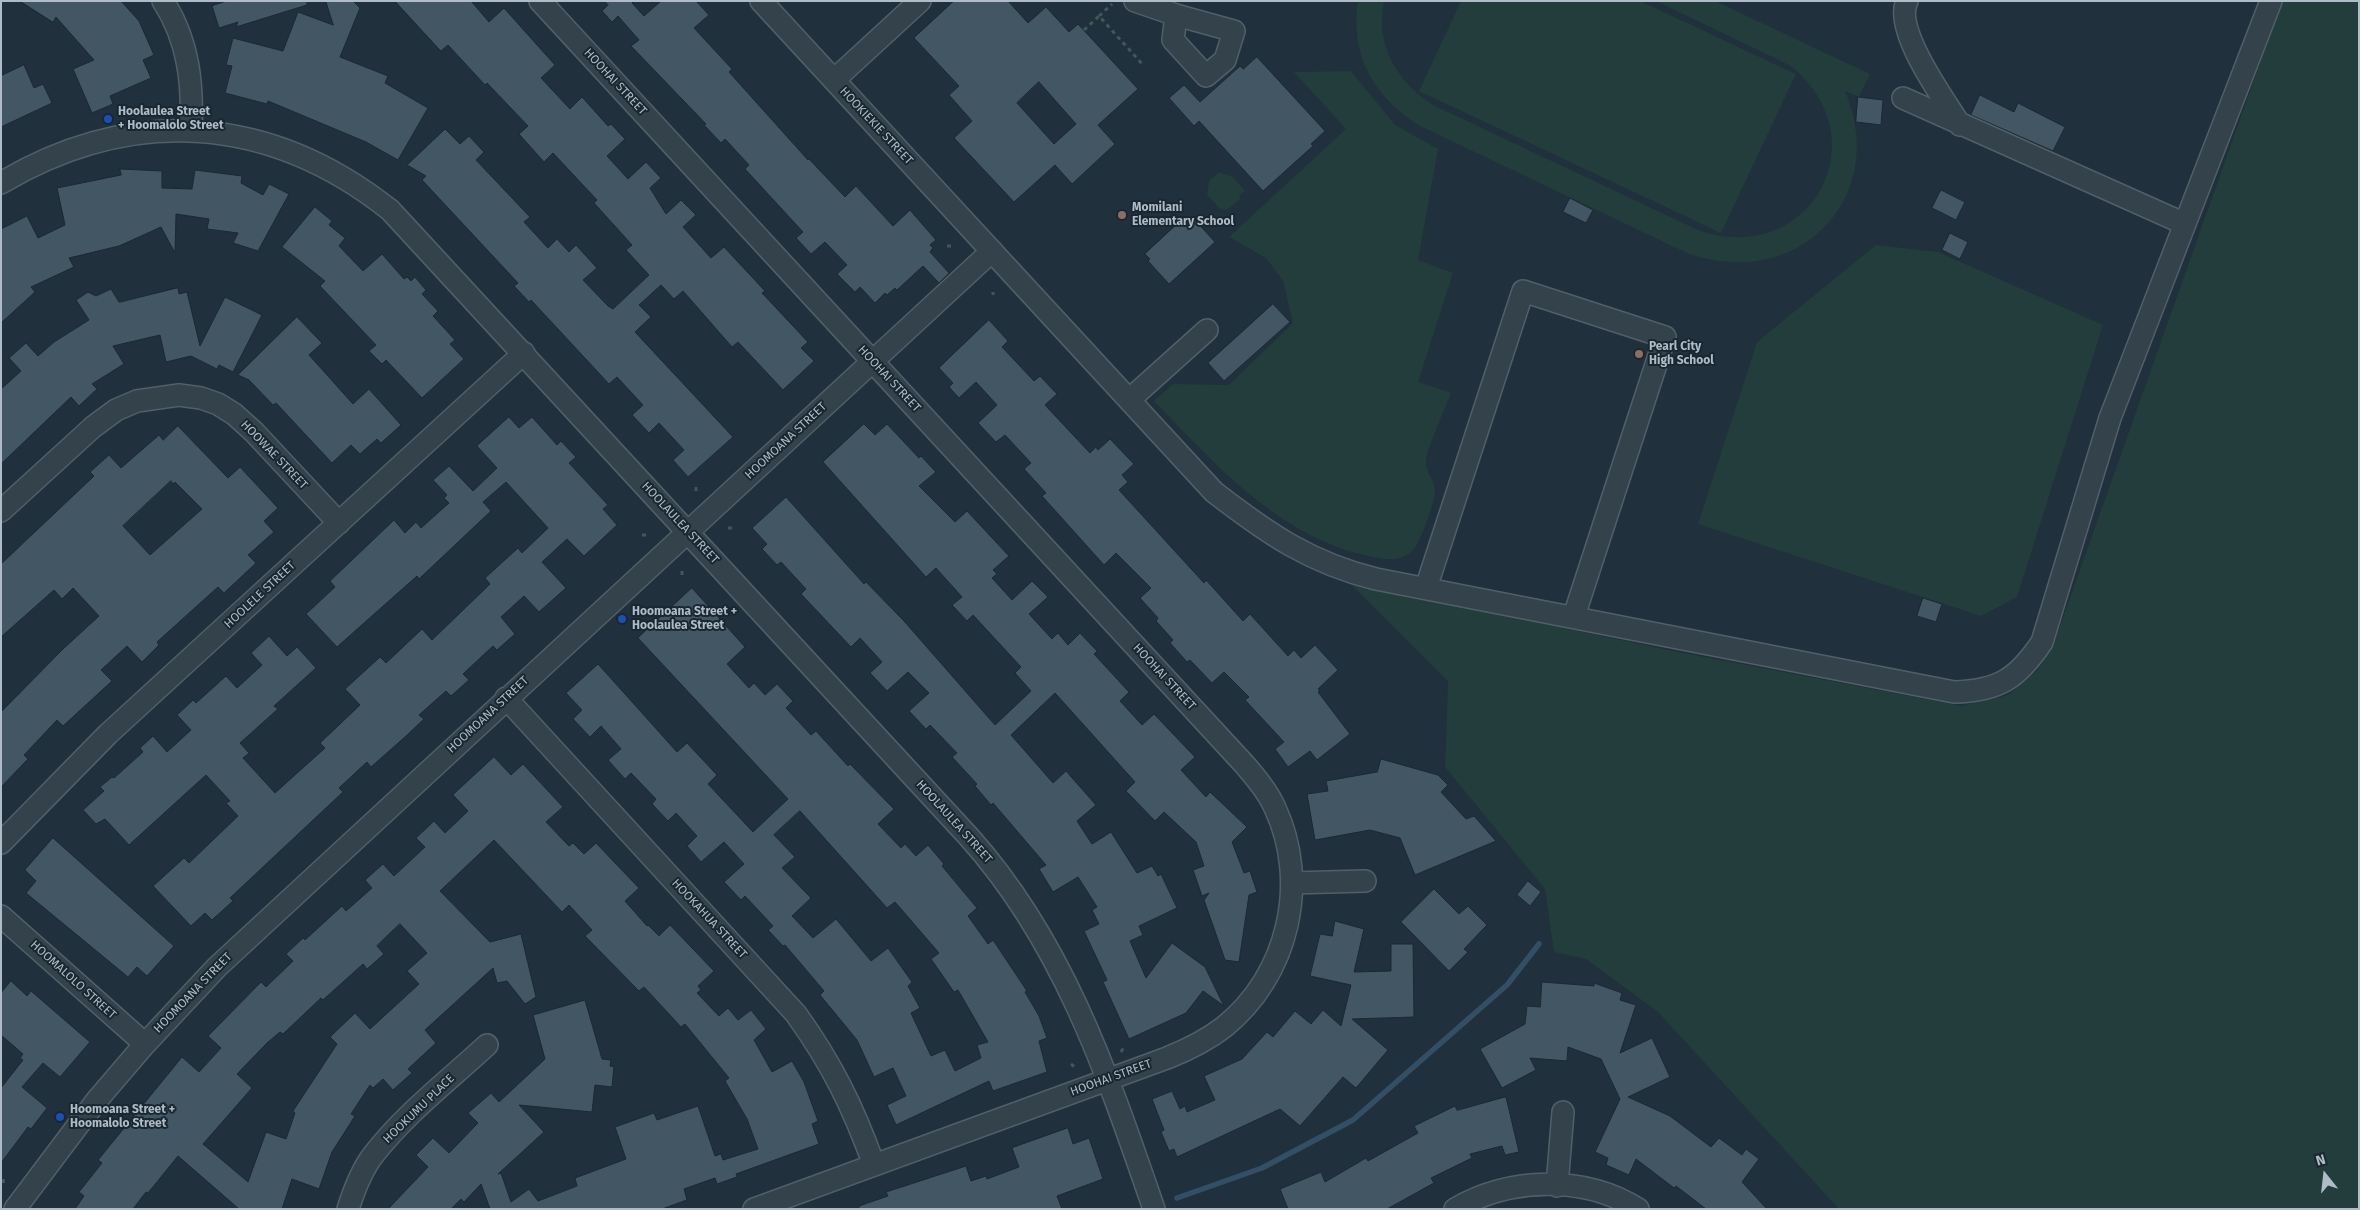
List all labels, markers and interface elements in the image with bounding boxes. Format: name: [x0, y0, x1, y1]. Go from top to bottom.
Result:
street label: HOOHAI STREET: [581, 46, 649, 118]
street label: HOOKIEKIE STREET: [836, 84, 916, 168]
place label: Hoolaulea Street + Hoomalolo Street: [118, 105, 224, 133]
marker: Hoolaulea Street + Hoomalolo Street: [102, 113, 114, 125]
place label: Momilani Elementary School: [1132, 201, 1234, 229]
marker: Momilani Elementary School: [1116, 209, 1128, 221]
place label: Pearl City High School: [1649, 340, 1714, 368]
street label: HOOHAI STREET: [855, 343, 923, 415]
marker: Pearl City High School: [1633, 348, 1645, 360]
street label: HOOMOANA STREET: [742, 400, 830, 482]
street label: HOOWAE STREET: [238, 418, 310, 492]
street label: HOOLAULEA STREET: [638, 479, 722, 567]
street label: HOOLELE STREET: [222, 559, 298, 631]
place label: Hoomoana Street + Hoolaulea Street: [632, 605, 737, 633]
marker: Hoomoana Street + Hoolaulea Street: [616, 613, 628, 625]
street label: HOOHAI STREET: [1130, 641, 1198, 713]
street label: HOOMOANA STREET: [444, 674, 532, 756]
street label: HOOLAULEA STREET: [913, 778, 995, 866]
street label: HOOKAHUA STREET: [668, 876, 750, 962]
street label: HOOMALOLO STREET: [27, 938, 119, 1022]
street label: HOOMOANA STREET: [151, 950, 235, 1036]
street label: HOOHAI STREET: [1068, 1057, 1154, 1099]
street label: HOOKUMU PLACE: [381, 1072, 457, 1146]
place label: Hoomoana Street + Hoomalolo Street: [70, 1103, 175, 1131]
marker: Hoomoana Street + Hoomalolo Street: [54, 1111, 66, 1123]
north arrow: [2300, 1150, 2350, 1200]
text: N: [2314, 1151, 2328, 1170]

